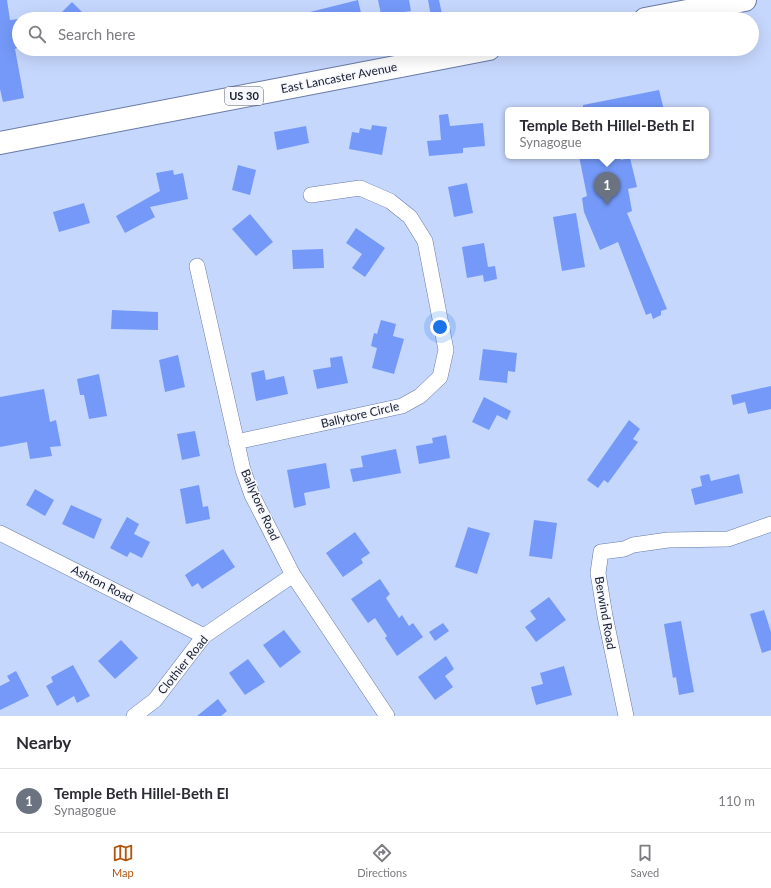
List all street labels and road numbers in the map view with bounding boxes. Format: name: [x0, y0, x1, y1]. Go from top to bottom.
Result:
street label: East Lancaster Avenue: [279, 59, 398, 96]
road number: US 30: [225, 87, 263, 105]
street label: Ballytore Circle: [319, 398, 401, 431]
street label: Ballytore Road: [238, 467, 283, 543]
street label: Ashton Road: [69, 562, 136, 606]
street label: Berwind Road: [592, 575, 619, 651]
street label: Clothier Road: [154, 632, 211, 697]

